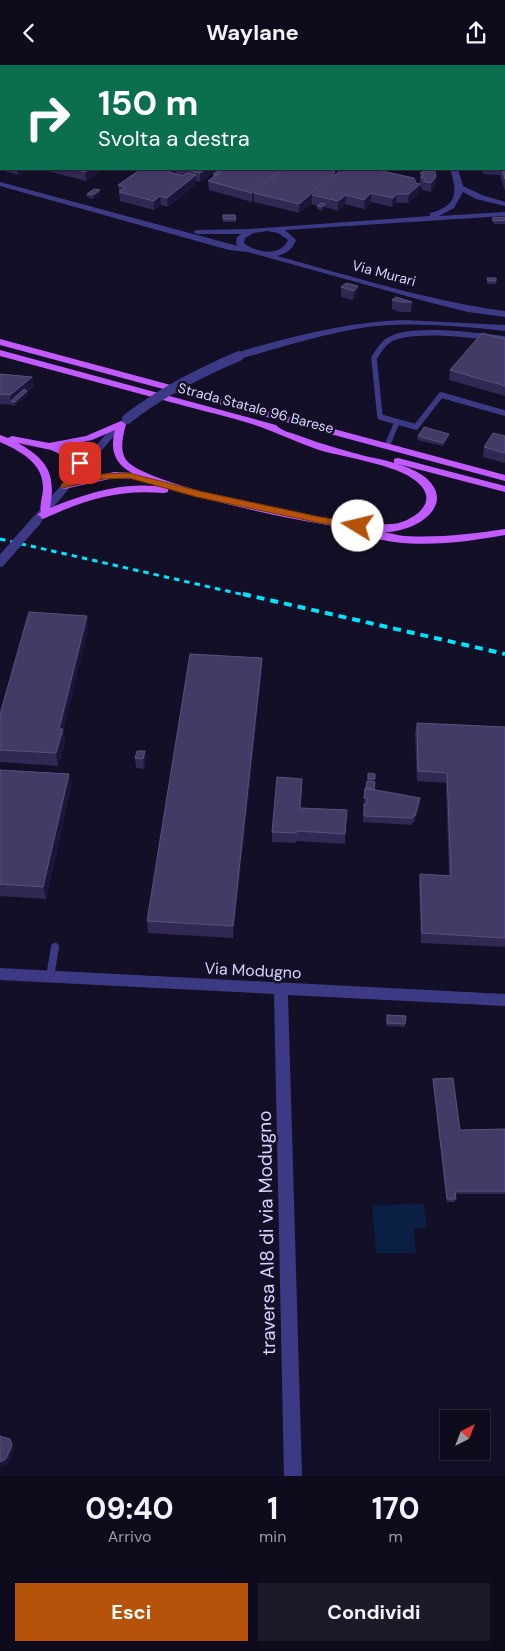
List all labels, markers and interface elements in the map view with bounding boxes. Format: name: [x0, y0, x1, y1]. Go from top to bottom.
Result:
text: Waylane: [206, 18, 299, 47]
icon: back: [15, 19, 43, 47]
icon: share: [462, 19, 490, 47]
text: 150 m: [98, 80, 198, 126]
icon: right: [15, 85, 80, 150]
text: Svolta a destra: [98, 124, 250, 153]
street label: Via Murari: [350, 256, 418, 290]
street label: Strada Statale 96 Barese: [176, 379, 336, 437]
pin: [59, 442, 101, 484]
icon: arrive: [66, 449, 94, 477]
position arrow: [331, 499, 383, 551]
street label: Via Modugno: [204, 957, 302, 984]
street label: traversa AI8 di via Modugno: [252, 1110, 281, 1356]
north arrow: [440, 1410, 490, 1460]
map controls: [440, 1410, 490, 1460]
text: 09:40: [85, 1489, 174, 1528]
text: 1: [267, 1489, 278, 1528]
text: 170: [372, 1489, 420, 1528]
text: Arrivo: [108, 1526, 151, 1547]
text: min: [259, 1526, 286, 1547]
text: m: [389, 1526, 403, 1547]
button: Esci: [15, 1583, 248, 1641]
button: Condividi: [258, 1583, 490, 1641]

